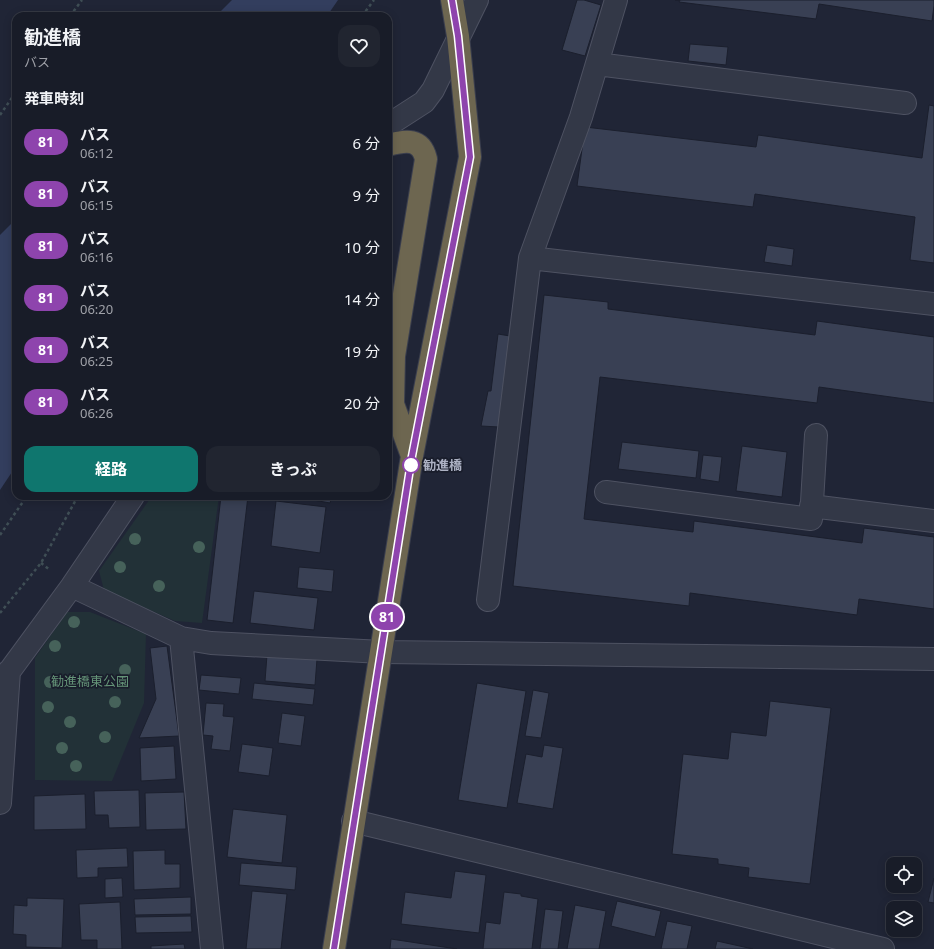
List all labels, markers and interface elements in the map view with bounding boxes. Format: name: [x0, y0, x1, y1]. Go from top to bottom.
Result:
text: 勧進橋: [24, 24, 81, 50]
button: heart: [338, 25, 380, 67]
text: バス: [24, 53, 50, 71]
text: 発車時刻: [24, 88, 84, 108]
text: バス: [80, 124, 110, 144]
text: 81: [38, 132, 54, 151]
text: 6 分: [353, 133, 380, 153]
text: 06:12: [80, 144, 113, 162]
text: バス: [80, 176, 110, 196]
text: 81: [38, 184, 54, 203]
text: 9 分: [353, 185, 380, 205]
text: 06:15: [80, 196, 113, 214]
text: バス: [80, 228, 110, 248]
text: 81: [38, 236, 54, 255]
text: 10 分: [344, 237, 380, 257]
text: 06:16: [80, 248, 113, 266]
text: バス: [80, 280, 110, 300]
text: 81: [38, 288, 54, 307]
text: 14 分: [344, 289, 380, 309]
text: 06:20: [80, 300, 113, 318]
text: バス: [80, 332, 110, 352]
text: 81: [38, 340, 54, 359]
text: 19 分: [344, 341, 380, 361]
text: 06:25: [80, 352, 113, 370]
text: バス: [80, 384, 110, 404]
text: 81: [38, 392, 54, 411]
text: 20 分: [344, 393, 380, 413]
text: 06:26: [80, 404, 113, 422]
button: 経路: [24, 446, 198, 492]
button: きっぷ: [206, 446, 380, 492]
marker: 勧進橋: [402, 456, 420, 474]
place label: 勧進橋: [423, 456, 462, 474]
line badge: 81: [369, 604, 405, 630]
text: 81: [379, 607, 395, 626]
park label: 勧進橋東公園: [51, 672, 129, 690]
map controls: [886, 857, 922, 937]
button: locate: [886, 857, 922, 893]
button: layers: [886, 901, 922, 937]

